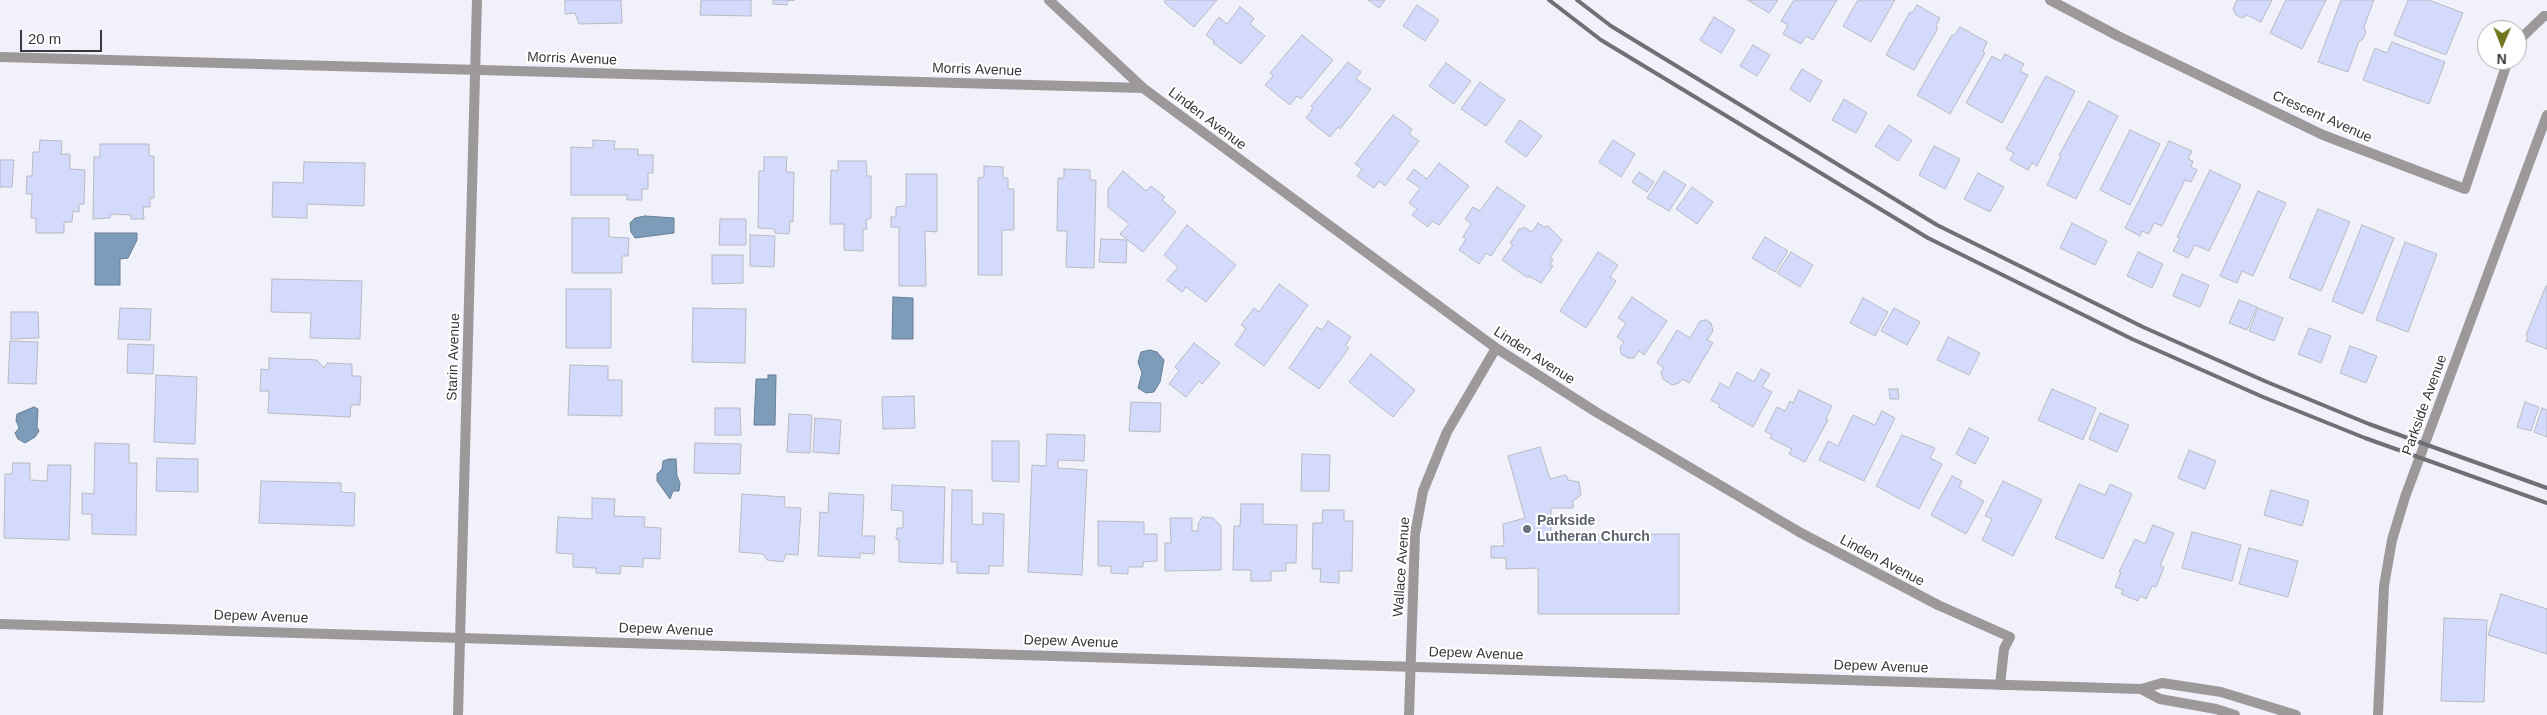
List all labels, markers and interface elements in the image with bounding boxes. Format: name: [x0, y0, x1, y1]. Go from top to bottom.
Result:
scale bar: [22, 20, 105, 52]
north arrow: [2477, 20, 2527, 70]
text: 20 m: [28, 30, 61, 47]
street label: Morris Avenue: [527, 49, 617, 69]
text: N: [2497, 51, 2507, 67]
street label: Morris Avenue: [932, 60, 1022, 80]
street label: Linden Avenue: [1165, 84, 1249, 154]
street label: Crescent Avenue: [2270, 88, 2374, 146]
street label: Starin Avenue: [444, 313, 464, 401]
street label: Linden Avenue: [1490, 324, 1578, 388]
street label: Parkside Avenue: [2399, 353, 2451, 457]
place label: Parkside Lutheran Church: [1537, 513, 1650, 546]
street label: Wallace Avenue: [1390, 516, 1414, 618]
marker: Parkside Lutheran Church: [1521, 523, 1533, 535]
street label: Linden Avenue: [1837, 532, 1927, 590]
street label: Depew Avenue: [213, 607, 309, 627]
street label: Depew Avenue: [618, 620, 714, 640]
street label: Depew Avenue: [1023, 632, 1119, 652]
street label: Depew Avenue: [1428, 644, 1524, 664]
street label: Depew Avenue: [1833, 657, 1929, 677]

